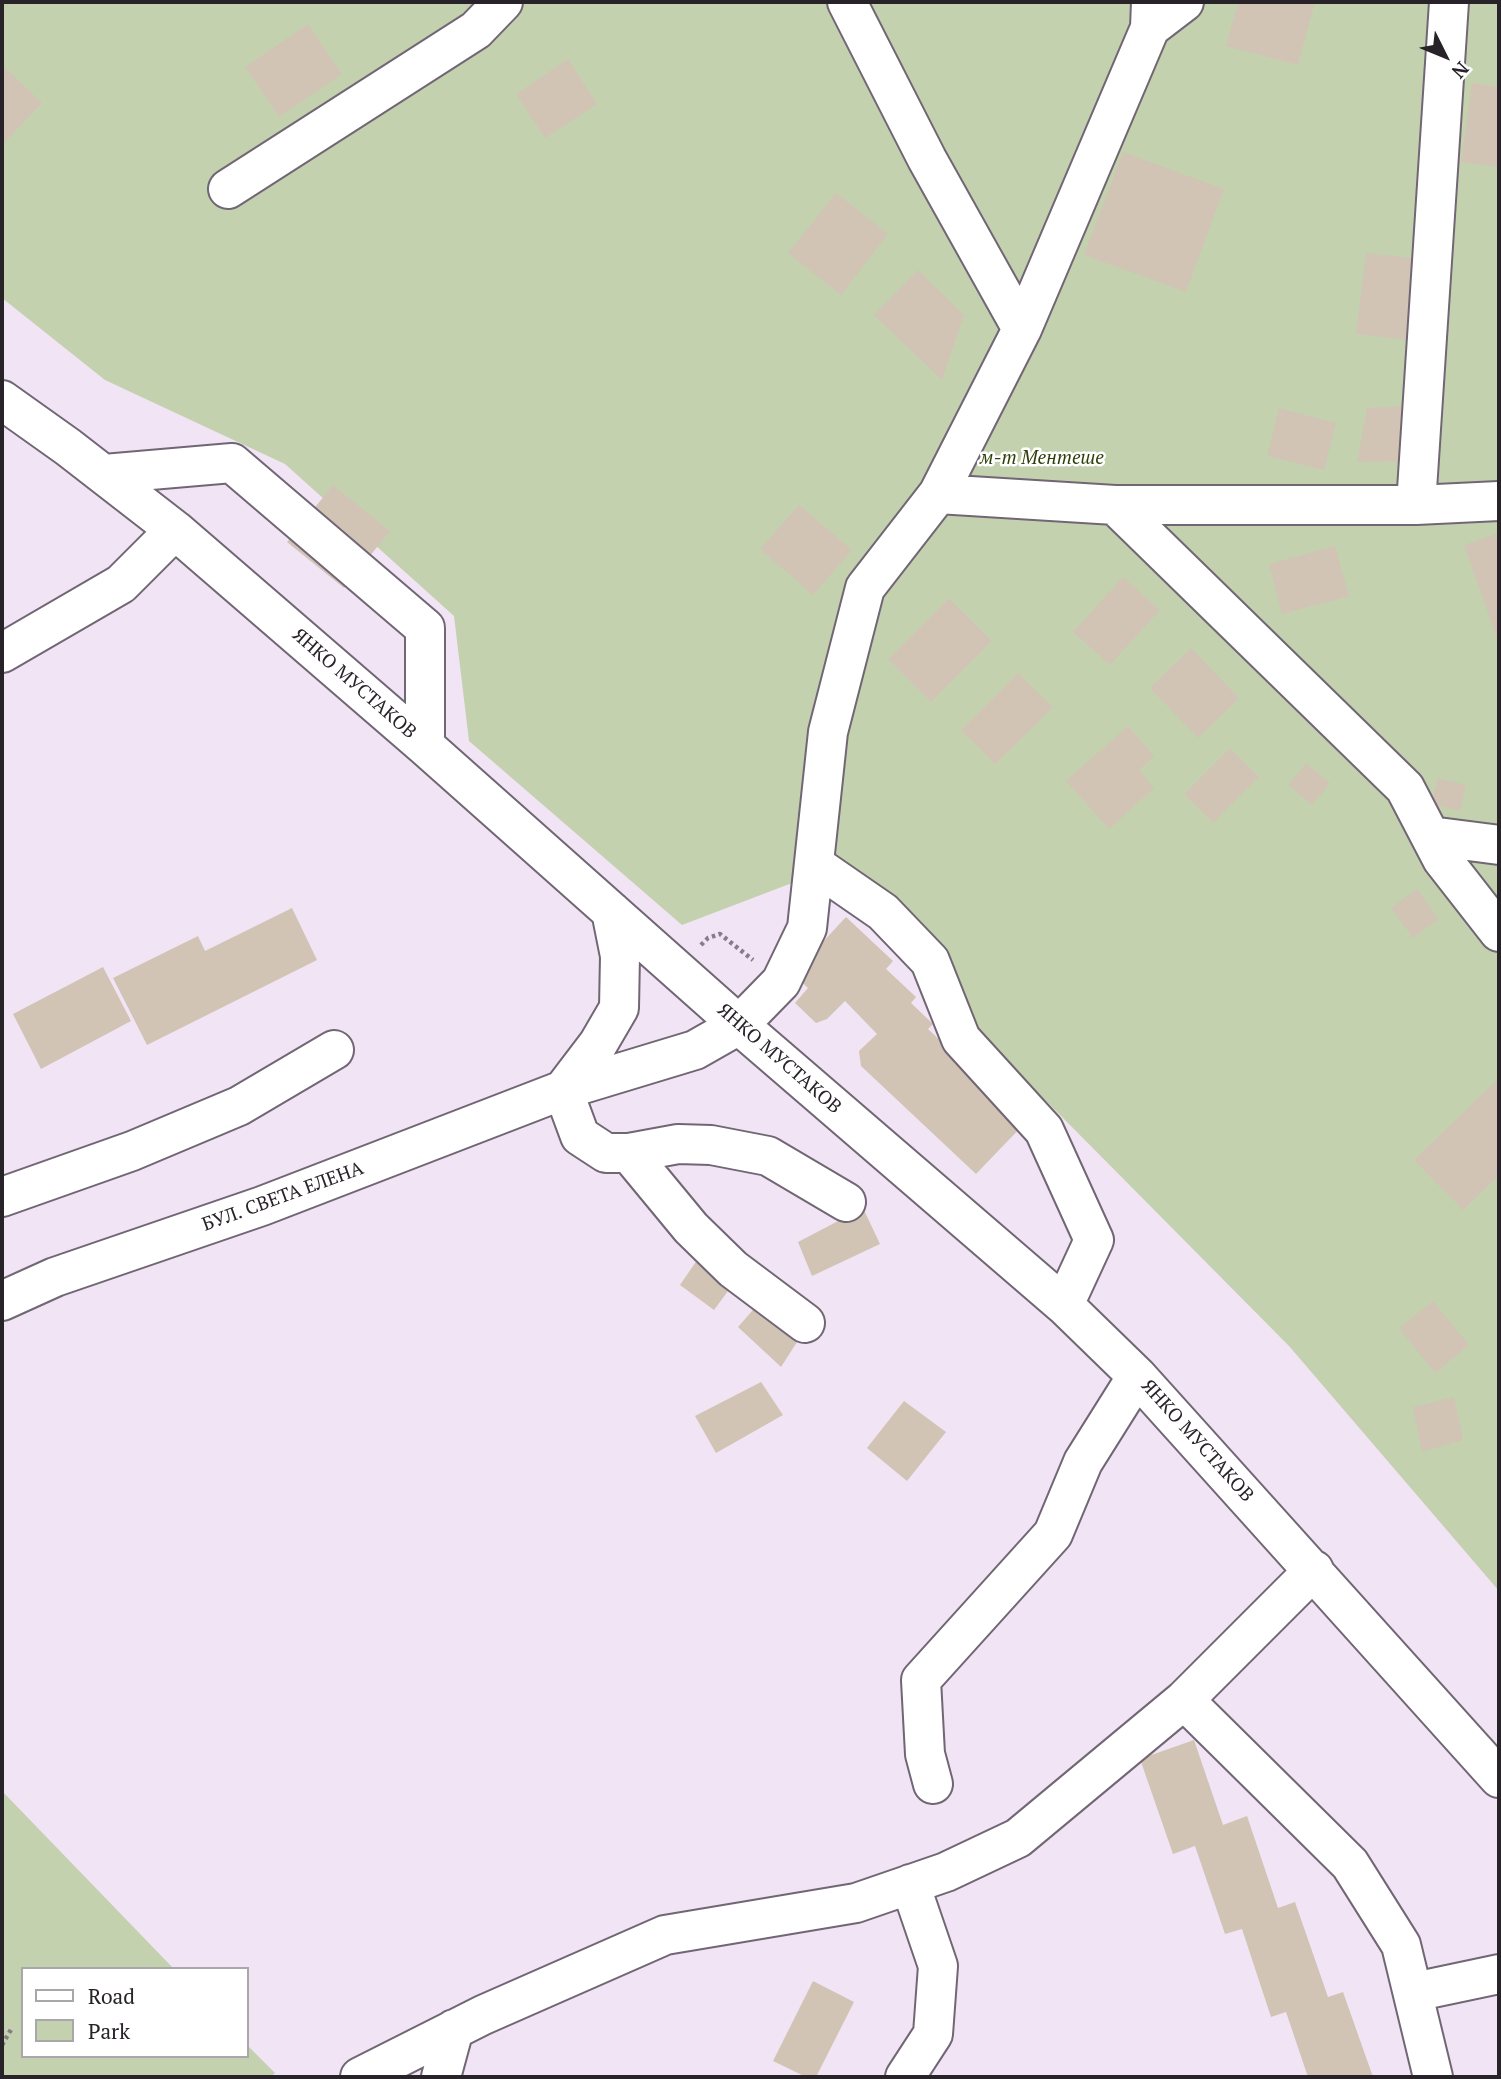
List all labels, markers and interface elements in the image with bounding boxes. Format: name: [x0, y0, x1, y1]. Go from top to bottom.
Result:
north arrow: [1410, 21, 1480, 91]
text: N: [1447, 57, 1475, 84]
park label: м-т Ментeше: [980, 448, 1104, 470]
street label: ЯНКО МУСТАКОВ: [287, 624, 421, 744]
street label: ЯНКО МУСТАКОВ: [712, 999, 846, 1119]
street label: БУЛ. СВЕТА ЕЛЕНА: [199, 1157, 367, 1237]
street label: ЯНКО МУСТАКОВ: [1136, 1375, 1258, 1507]
legend: [21, 1967, 248, 2058]
text: Road: [88, 1982, 135, 2010]
text: Park: [88, 2017, 130, 2045]

